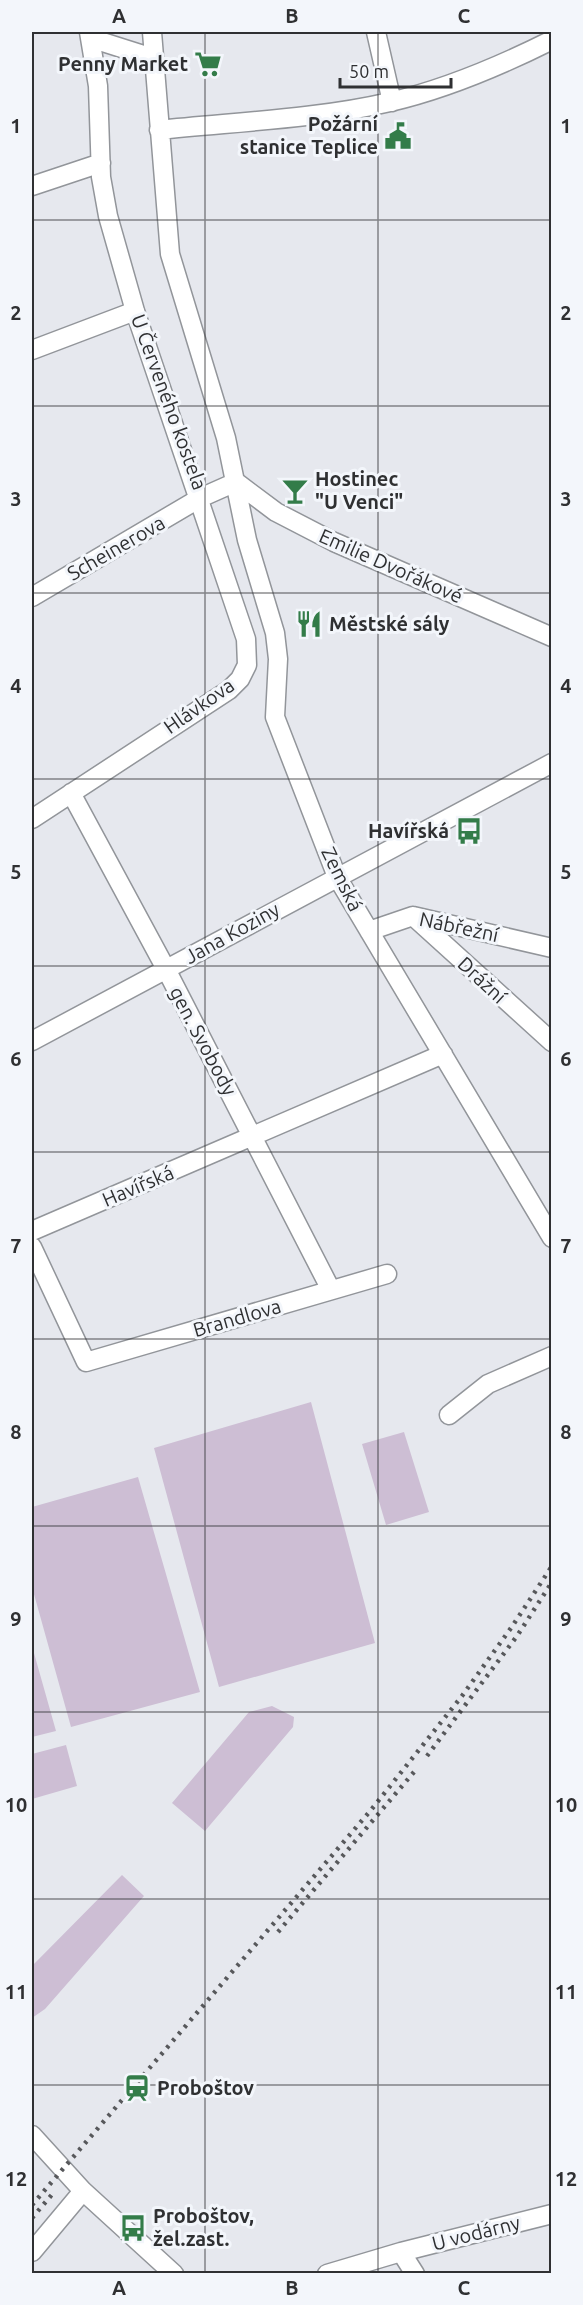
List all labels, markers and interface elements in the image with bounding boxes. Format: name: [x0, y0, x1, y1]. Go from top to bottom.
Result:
text: A: [112, 4, 126, 27]
text: B: [285, 4, 299, 27]
text: C: [458, 4, 471, 27]
supermarket icon: Penny Market: [193, 49, 223, 79]
scale bar: [340, 51, 451, 89]
place label: Penny Market: [58, 52, 188, 75]
text: 50 m: [349, 61, 389, 81]
place label: Požární stanice Teplice: [240, 112, 378, 158]
text: 1: [10, 114, 22, 137]
text: 1: [560, 114, 572, 137]
public building icon: Požární stanice Teplice: [383, 121, 413, 151]
text: 2: [10, 301, 22, 324]
text: 2: [560, 301, 572, 324]
street label: U Červeného kostela: [127, 311, 212, 493]
place label: Hostinec "U Venci": [315, 467, 403, 513]
bar icon: Hostinec "U Venci": [280, 476, 310, 506]
text: 3: [10, 487, 22, 510]
text: 3: [560, 487, 572, 510]
street label: Scheinerova: [63, 510, 169, 585]
street label: Emilie Dvořákové: [316, 524, 466, 607]
restaurant icon: Městské sály: [294, 609, 324, 639]
place label: Městské sály: [329, 612, 450, 635]
street label: Hlávkova: [159, 673, 238, 738]
text: 4: [10, 674, 22, 697]
text: 4: [560, 674, 572, 697]
bus stop icon: Havířská: [454, 816, 484, 846]
place label: Havířská: [368, 819, 449, 842]
street label: Zemská: [317, 843, 368, 915]
text: 5: [10, 860, 22, 883]
text: 5: [560, 860, 572, 883]
street label: Jana Koziny: [180, 897, 283, 968]
street label: Nábřežní: [417, 907, 502, 946]
street label: Drážní: [453, 952, 512, 1008]
street label: gen. Svobody: [165, 982, 242, 1099]
text: 6: [10, 1047, 22, 1070]
text: 6: [560, 1047, 572, 1070]
street label: Havířská: [99, 1160, 177, 1211]
text: 7: [10, 1234, 22, 1257]
text: 7: [560, 1234, 572, 1257]
street label: Brandlova: [190, 1294, 284, 1341]
text: 8: [10, 1420, 22, 1443]
text: 8: [560, 1420, 572, 1443]
text: 9: [10, 1607, 22, 1630]
text: 9: [560, 1607, 572, 1630]
text: 10: [5, 1793, 27, 1816]
text: 10: [555, 1793, 577, 1816]
text: 11: [5, 1980, 27, 2003]
text: 11: [555, 1980, 577, 2003]
station icon: Proboštov: [122, 2073, 152, 2103]
place label: Proboštov: [157, 2076, 254, 2099]
text: 12: [5, 2167, 27, 2190]
text: 12: [555, 2167, 577, 2190]
place label: Proboštov, žel.zast.: [153, 2204, 254, 2250]
street label: U vodárny: [429, 2210, 523, 2255]
bus stop icon: Proboštov, žel.zast.: [118, 2213, 148, 2243]
text: A: [112, 2276, 126, 2299]
text: B: [285, 2276, 299, 2299]
text: C: [458, 2276, 471, 2299]

